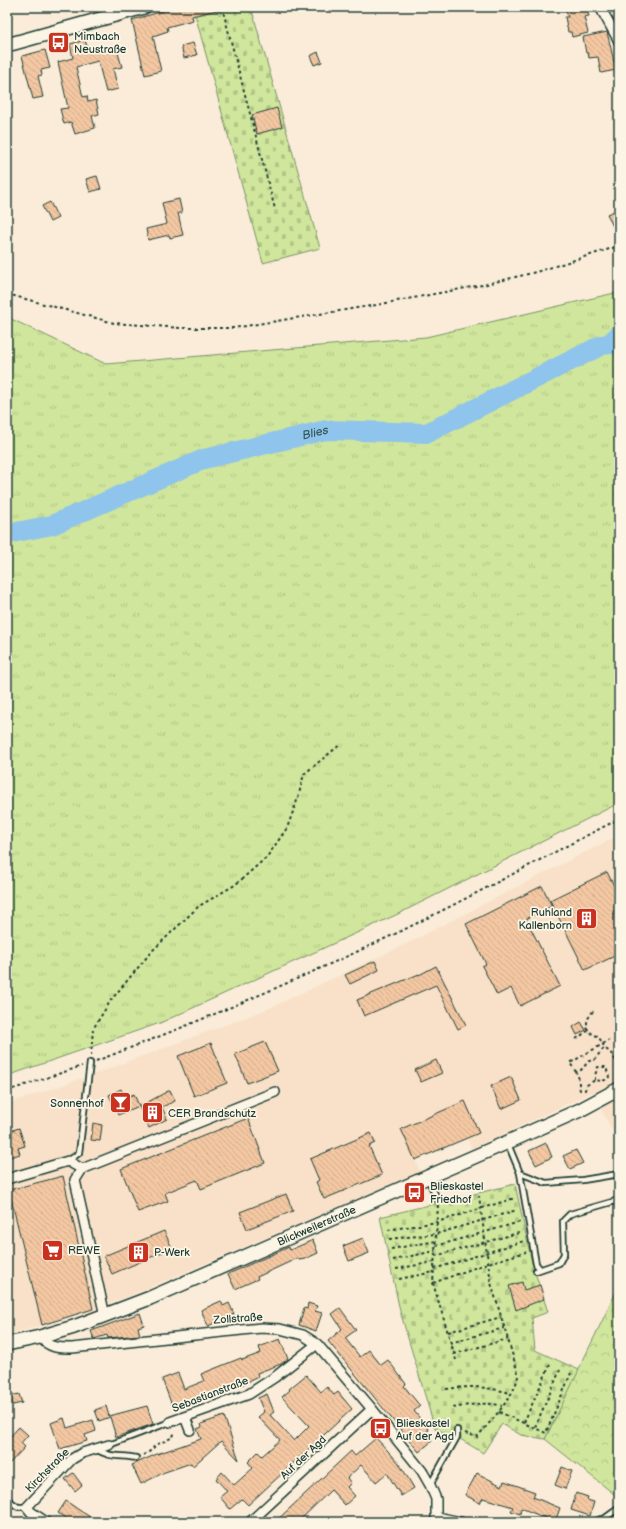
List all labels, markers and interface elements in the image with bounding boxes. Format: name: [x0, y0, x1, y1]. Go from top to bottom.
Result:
bus stop icon: Mimbach Neustraße: [46, 29, 72, 55]
place label: Mimbach Neustraße: [74, 30, 127, 56]
water label: Blies: [301, 423, 330, 443]
building icon: Ruhland Kallenborn: [574, 905, 600, 931]
place label: Ruhland Kallenborn: [519, 906, 572, 932]
bar icon: Sonnenhof: [107, 1090, 133, 1116]
place label: Sonnenhof: [50, 1097, 105, 1110]
building icon: CER Brandschutz: [140, 1100, 166, 1126]
place label: CER Brandschutz: [168, 1107, 257, 1120]
bus stop icon: Blieskastel Friedhof: [402, 1179, 428, 1205]
place label: Blieskastel Friedhof: [430, 1180, 483, 1206]
street label: Blickweilerstraße: [275, 1203, 358, 1249]
supermarket icon: REWE: [39, 1237, 65, 1263]
building icon: P-Werk: [125, 1239, 151, 1265]
place label: REWE: [68, 1244, 100, 1257]
place label: P-Werk: [154, 1246, 190, 1259]
street label: Zollstraße: [212, 1310, 264, 1327]
street label: Sebastianstraße: [170, 1374, 251, 1415]
bus stop icon: Blieskastel Auf der Agd: [368, 1416, 394, 1442]
place label: Blieskastel Auf der Agd: [396, 1417, 454, 1443]
street label: Auf der Agd: [278, 1433, 329, 1482]
street label: Kirchstraße: [23, 1445, 72, 1495]

